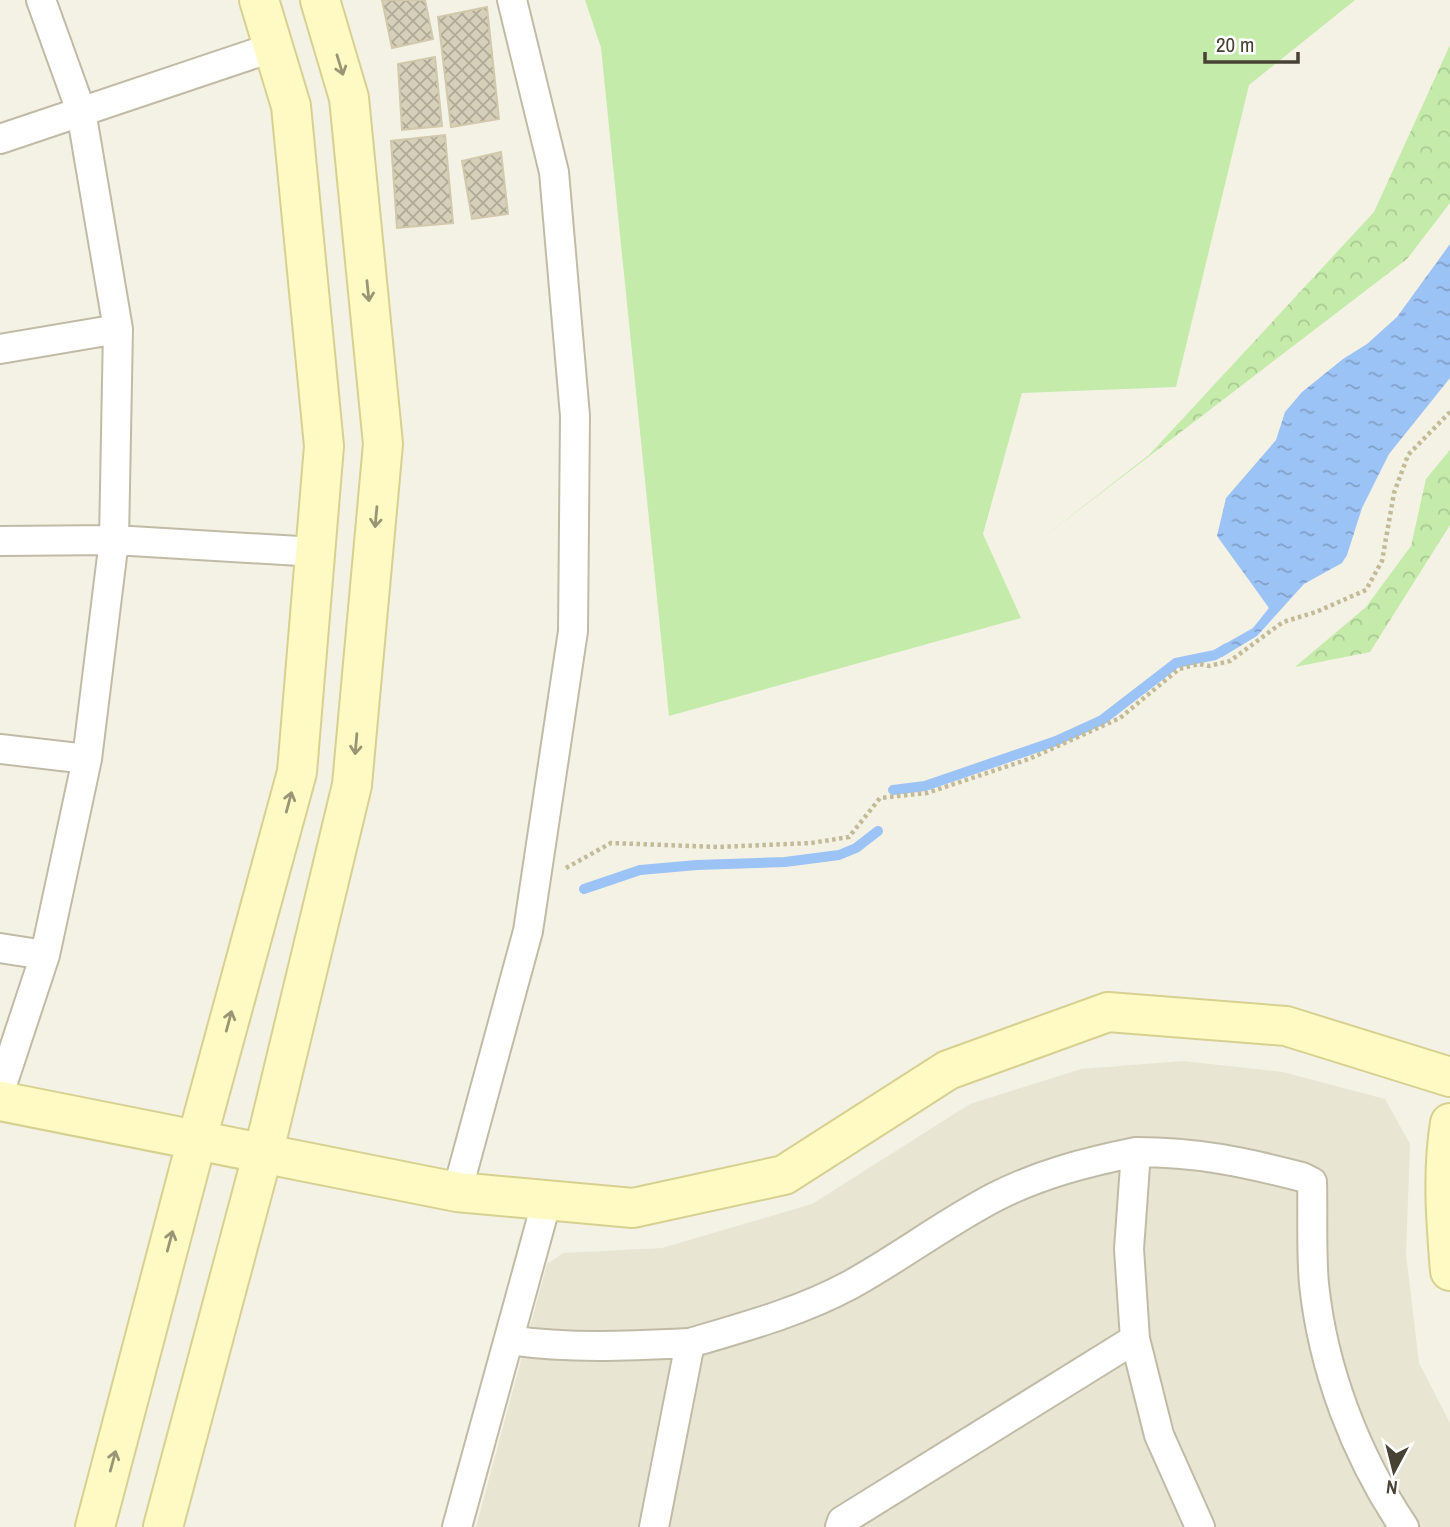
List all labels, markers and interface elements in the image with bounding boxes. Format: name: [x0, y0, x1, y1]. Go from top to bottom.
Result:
scale bar: [1205, 21, 1298, 65]
text: 20 m: [1216, 30, 1254, 59]
one-way arrow: [334, 54, 347, 76]
one-way arrow: [362, 279, 375, 301]
one-way arrow: [369, 505, 382, 528]
one-way arrow: [349, 732, 362, 754]
one-way arrow: [283, 791, 296, 813]
one-way arrow: [223, 1010, 236, 1033]
one-way arrow: [164, 1230, 177, 1253]
north arrow: [1359, 1436, 1429, 1506]
one-way arrow: [107, 1450, 120, 1472]
text: N: [1385, 1474, 1399, 1501]

